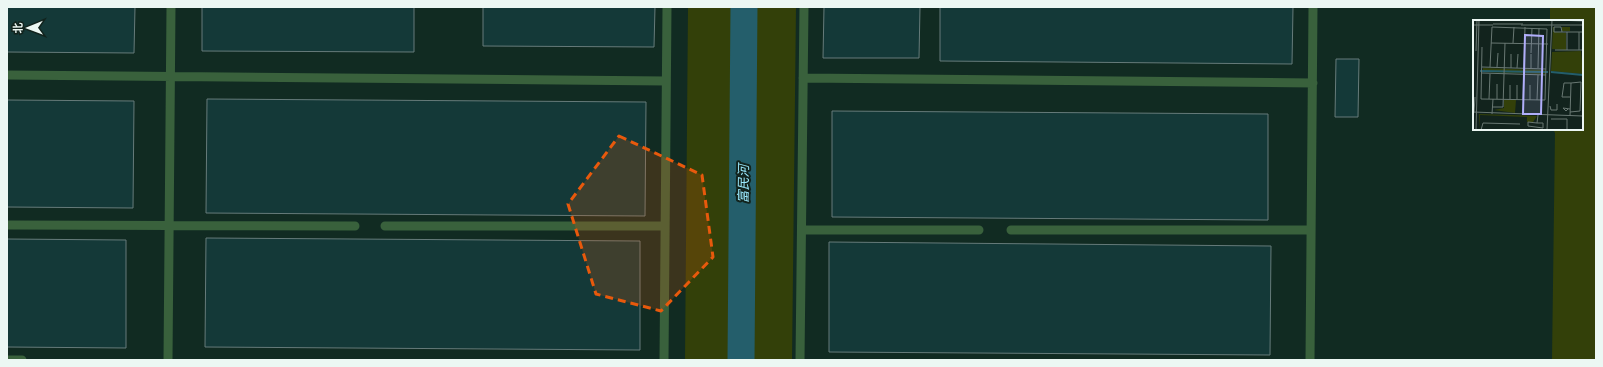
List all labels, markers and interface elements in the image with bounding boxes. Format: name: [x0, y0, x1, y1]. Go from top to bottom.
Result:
north arrow: [8, 8, 48, 48]
inset map: [1473, 20, 1583, 130]
text: 北: [13, 23, 24, 34]
water label: 富民河: [736, 161, 751, 204]

